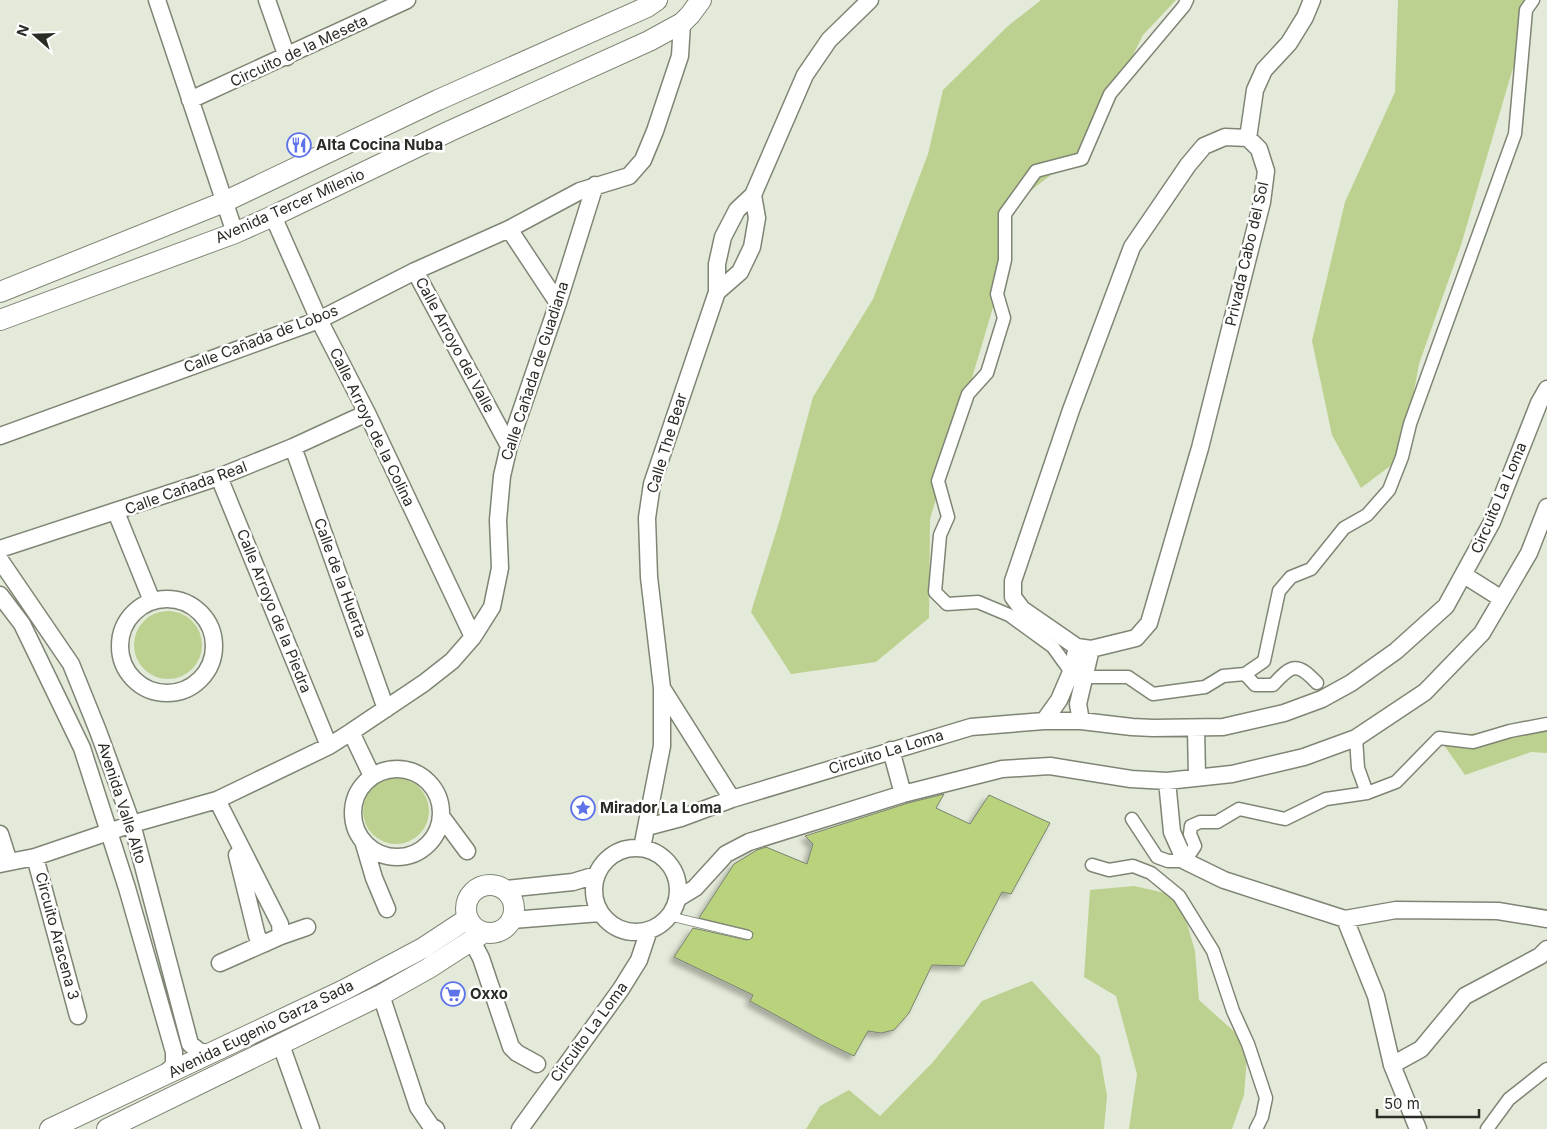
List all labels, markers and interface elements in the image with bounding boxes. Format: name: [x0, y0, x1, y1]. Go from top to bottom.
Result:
north arrow: [10, 10, 60, 60]
street label: Circuito de la Meseta: [227, 10, 371, 91]
text: N: [13, 22, 32, 38]
restaurant icon: Alta Cocina Nuba: [286, 132, 312, 158]
place label: Alta Cocina Nuba: [316, 135, 443, 154]
street label: Avenida Tercer Milenio: [212, 164, 367, 247]
street label: Privada Cabo del Sol: [1221, 180, 1272, 328]
street label: Calle Arroyo del Valle: [412, 274, 499, 416]
street label: Calle Cañada de Guadiana: [497, 279, 572, 463]
street label: Calle Cañada de Lobos: [181, 300, 341, 377]
street label: Calle Arroyo de la Colina: [326, 344, 419, 509]
street label: Calle The Bear: [642, 390, 691, 495]
street label: Circuito La Loma: [1467, 439, 1531, 556]
street label: Calle Cañada Real: [122, 457, 249, 518]
street label: Calle de la Huerta: [310, 515, 371, 640]
street label: Calle Arroyo de la Piedra: [233, 526, 316, 695]
street label: Circuito La Loma: [826, 725, 946, 778]
street label: Avenida Valle Alto: [94, 740, 151, 866]
place icon: Mirador La Loma: [570, 795, 596, 821]
place label: Mirador La Loma: [600, 798, 722, 817]
street label: Circuito Aracena 3: [31, 870, 84, 1002]
street label: Avenida Eugenio Garza Sada: [165, 975, 357, 1082]
street label: Circuito La Loma: [546, 978, 631, 1086]
supermarket icon: Oxxo: [440, 981, 466, 1007]
place label: Oxxo: [470, 984, 508, 1003]
scale bar: [1377, 1086, 1480, 1118]
text: 50 m: [1384, 1094, 1420, 1113]

